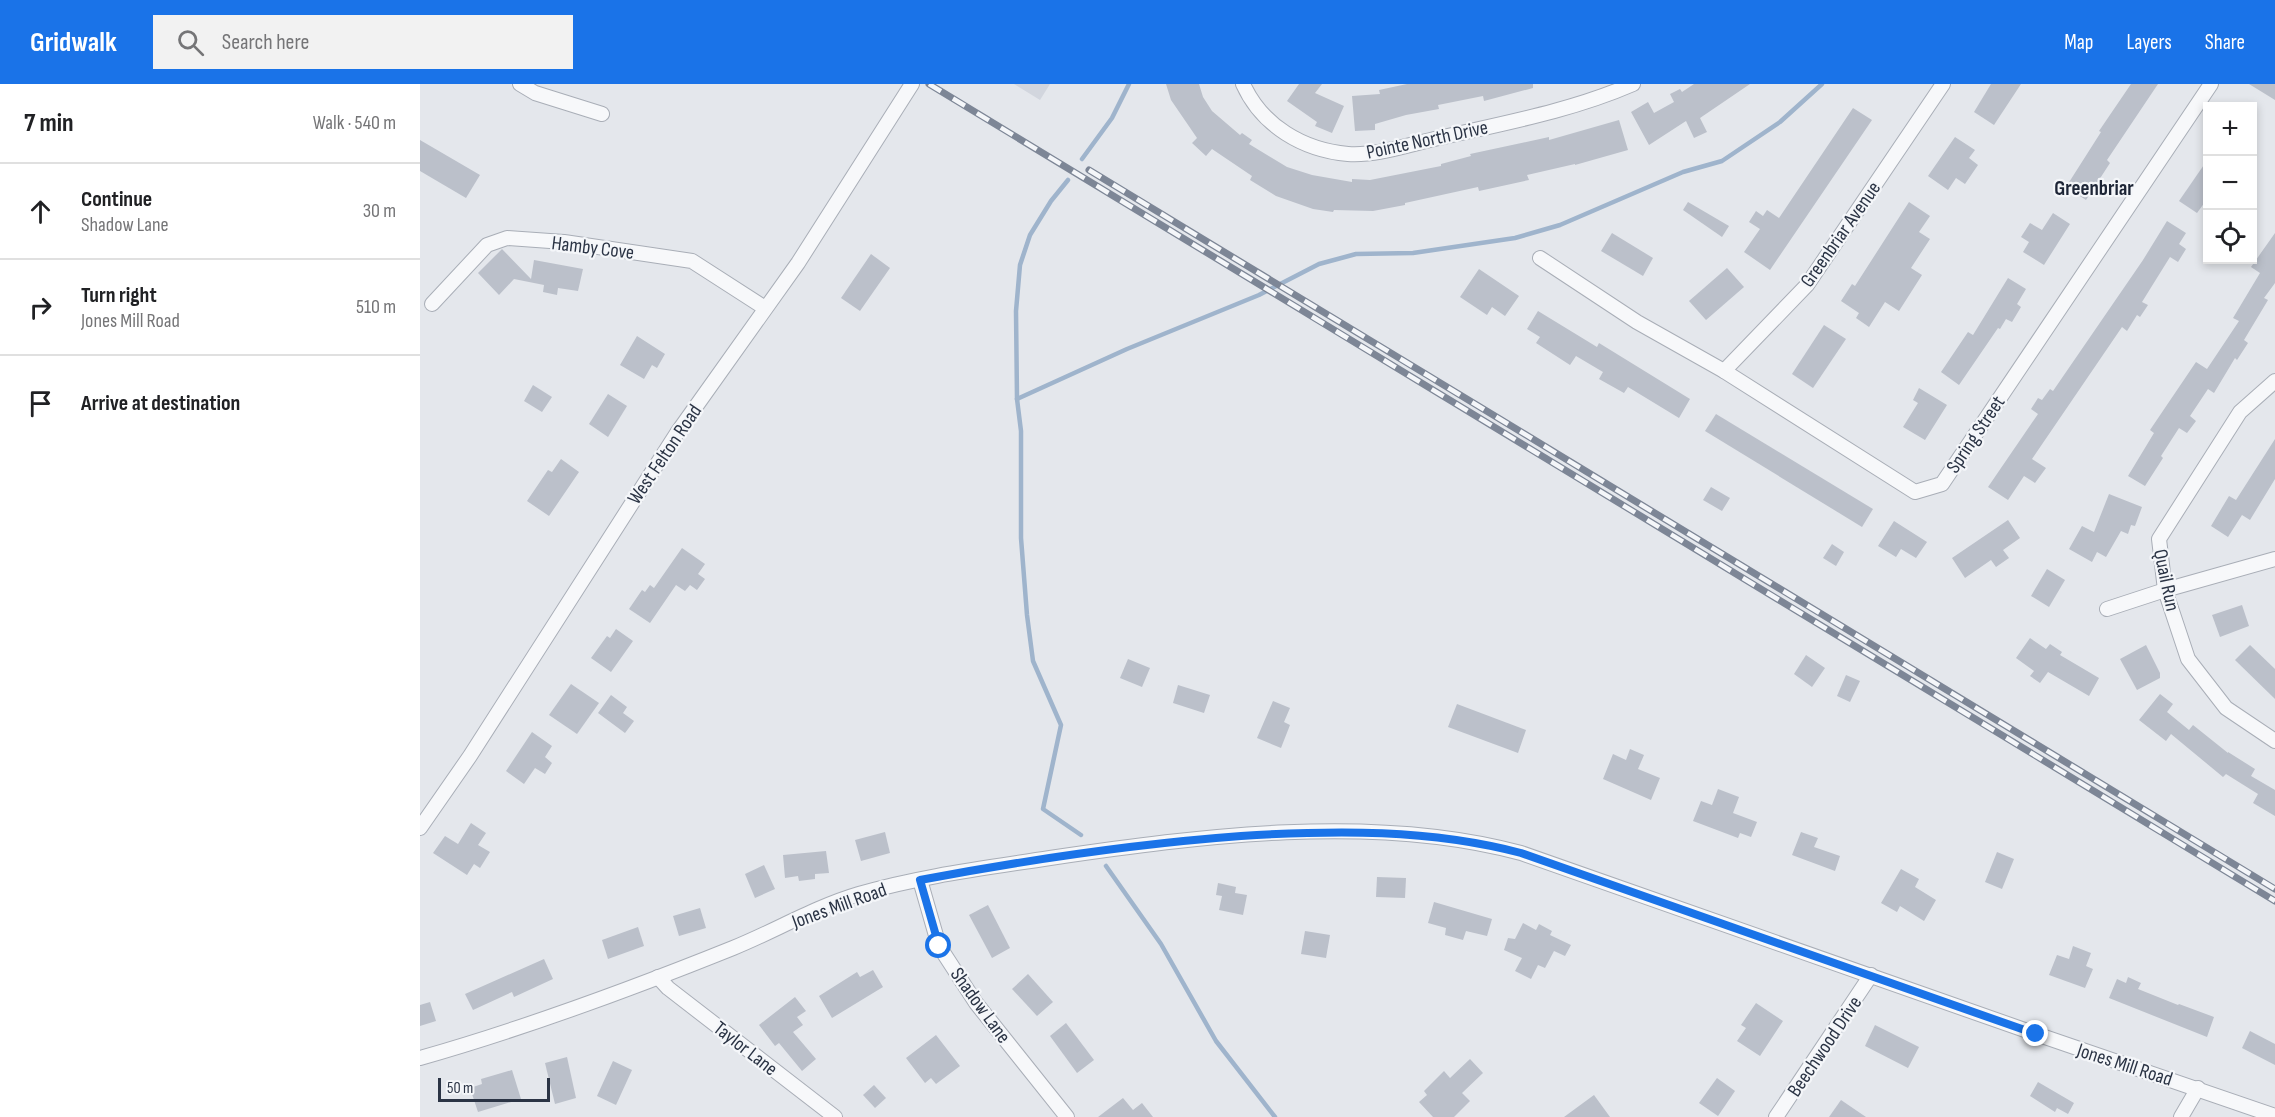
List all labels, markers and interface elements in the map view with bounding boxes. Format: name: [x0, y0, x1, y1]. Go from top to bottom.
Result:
search box: [153, 15, 573, 69]
text: Gridwalk: [30, 26, 117, 59]
icon: search: [174, 26, 207, 59]
text: Search here: [222, 29, 309, 56]
text: Map: [2064, 30, 2093, 55]
text: Layers: [2126, 30, 2172, 55]
text: Share: [2205, 30, 2245, 55]
map controls: [2203, 102, 2257, 264]
button: +: [2203, 102, 2257, 156]
text: 7 min: [24, 108, 73, 139]
text: Walk · 540 m: [313, 111, 396, 135]
street label: Pointe North Drive: [1364, 115, 1490, 165]
button: −: [2203, 156, 2257, 210]
district label: Greenbriar: [2054, 176, 2134, 201]
street label: Greenbriar Avenue: [1796, 177, 1886, 292]
text: Continue: [81, 186, 152, 213]
icon: ahead: [24, 195, 57, 228]
text: 30 m: [363, 199, 396, 223]
button: locate: [2203, 210, 2257, 264]
text: Shadow Lane: [81, 213, 168, 237]
street label: Hamby Cove: [550, 231, 636, 265]
text: Turn right: [81, 282, 157, 309]
icon: right: [24, 291, 57, 324]
text: 510 m: [356, 295, 396, 319]
text: Jones Mill Road: [81, 309, 180, 333]
icon: arrive: [24, 387, 57, 420]
text: Arrive at destination: [81, 390, 240, 417]
street label: Spring Street: [1941, 391, 2010, 478]
street label: West Felton Road: [623, 400, 707, 509]
street label: Quail Run: [2148, 547, 2184, 613]
street label: Jones Mill Road: [788, 878, 890, 934]
route start: [925, 932, 951, 958]
street label: Shadow Lane: [945, 963, 1016, 1048]
street label: Beechwood Drive: [1783, 992, 1867, 1101]
street label: Taylor Lane: [709, 1016, 782, 1081]
route end: [2022, 1020, 2048, 1046]
street label: Jones Mill Road: [2073, 1038, 2175, 1092]
scale bar: [438, 1075, 550, 1102]
text: 50 m: [447, 1079, 473, 1098]

